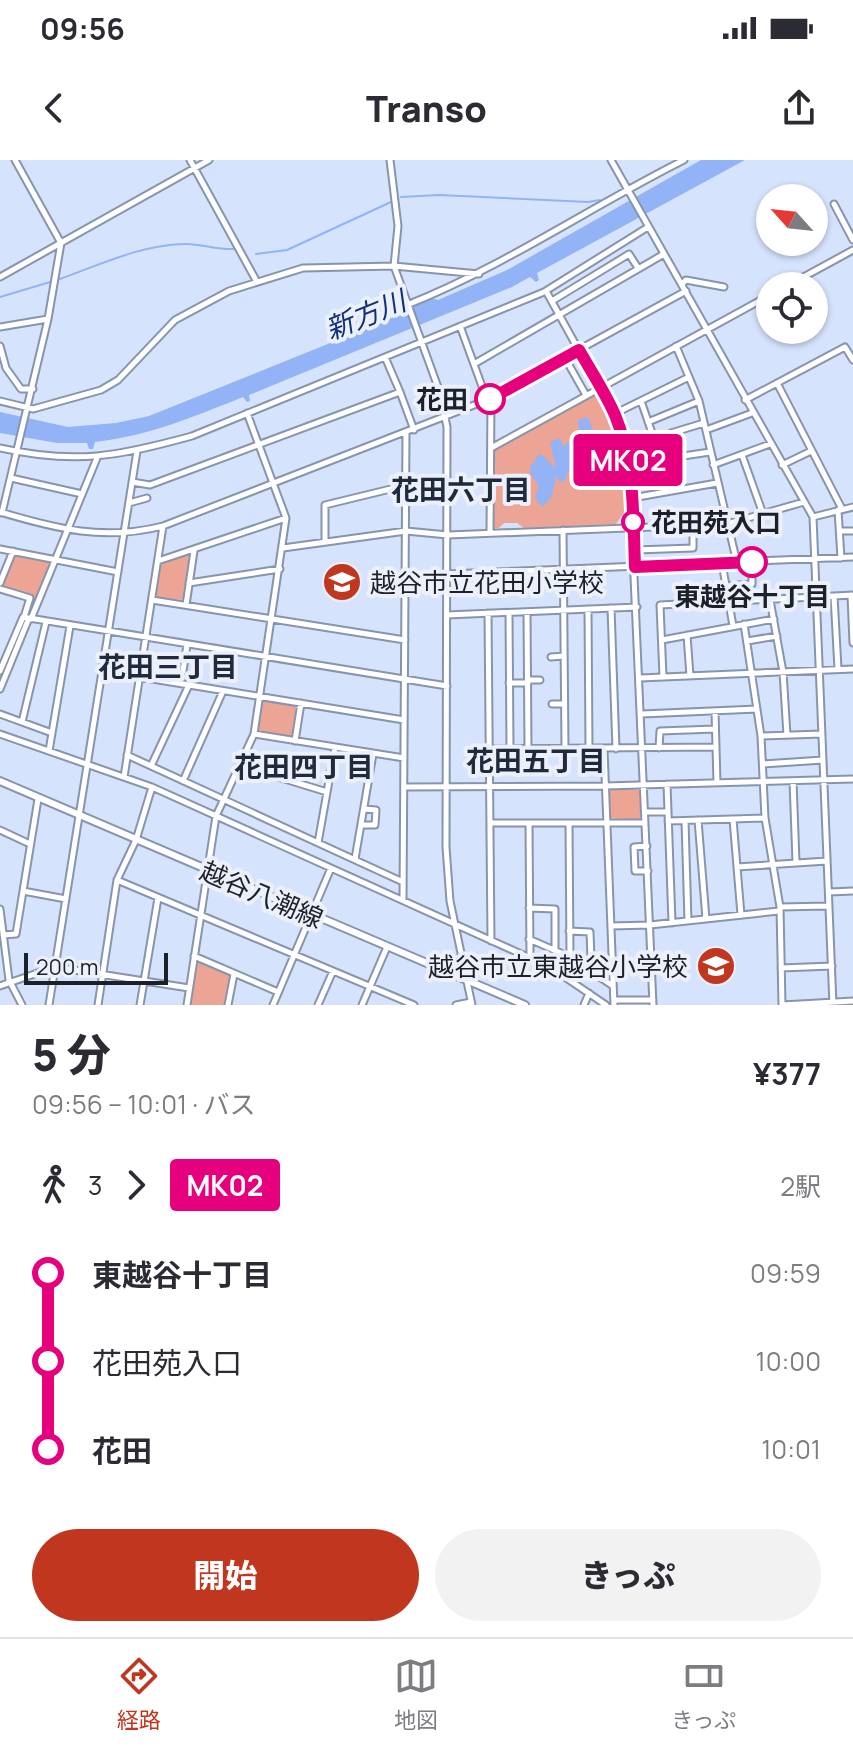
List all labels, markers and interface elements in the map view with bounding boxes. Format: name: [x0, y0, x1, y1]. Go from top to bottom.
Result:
text: 09:56: [40, 8, 125, 49]
text: Transo: [366, 84, 487, 133]
icon: back: [32, 86, 76, 130]
icon: share: [777, 86, 821, 130]
north arrow: [756, 184, 828, 256]
map controls: [756, 184, 828, 344]
button: locate: [756, 272, 828, 344]
water label: 新方川: [319, 280, 414, 347]
place label: 花田: [416, 381, 468, 417]
marker: 花田: [475, 384, 505, 414]
line badge: MK02: [572, 434, 684, 486]
text: MK02: [589, 441, 667, 479]
district label: 花田六丁目: [391, 470, 531, 508]
place label: 花田苑入口: [651, 504, 781, 540]
marker: 花田苑入口: [622, 511, 644, 533]
marker: 東越谷十丁目: [737, 547, 767, 577]
school or university icon: 越谷市立花田小学校: [321, 561, 363, 603]
place label: 越谷市立花田小学校: [370, 564, 604, 600]
place label: 東越谷十丁目: [674, 578, 830, 614]
district label: 花田三丁目: [98, 647, 238, 685]
district label: 花田五丁目: [466, 741, 606, 779]
district label: 花田四丁目: [234, 747, 374, 785]
street label: 越谷八潮線: [195, 852, 329, 936]
school or university icon: 越谷市立東越谷小学校: [695, 945, 737, 987]
place label: 越谷市立東越谷小学校: [428, 948, 688, 984]
scale bar: [24, 949, 168, 985]
text: 200 m: [36, 952, 98, 982]
text: 5 分: [32, 1024, 111, 1084]
text: ¥377: [753, 1053, 821, 1094]
text: 09:56 – 10:01 · バス: [32, 1086, 255, 1122]
icon: walk: [32, 1163, 76, 1207]
icon: forward: [114, 1163, 158, 1207]
text: MK02: [186, 1166, 264, 1204]
text: 3: [88, 1167, 102, 1203]
text: 2駅: [780, 1168, 821, 1204]
text: 東越谷十丁目: [92, 1254, 272, 1295]
text: 09:59: [750, 1255, 821, 1291]
text: 花田苑入口: [92, 1342, 242, 1383]
text: 10:00: [756, 1343, 821, 1379]
text: 花田: [92, 1430, 152, 1471]
text: 10:01: [761, 1431, 821, 1467]
button: 開始: [32, 1529, 419, 1621]
button: きっぷ: [435, 1529, 821, 1621]
tab: 経路: [117, 1654, 161, 1735]
tab: 地図: [394, 1654, 438, 1735]
tab: きっぷ: [671, 1654, 736, 1735]

